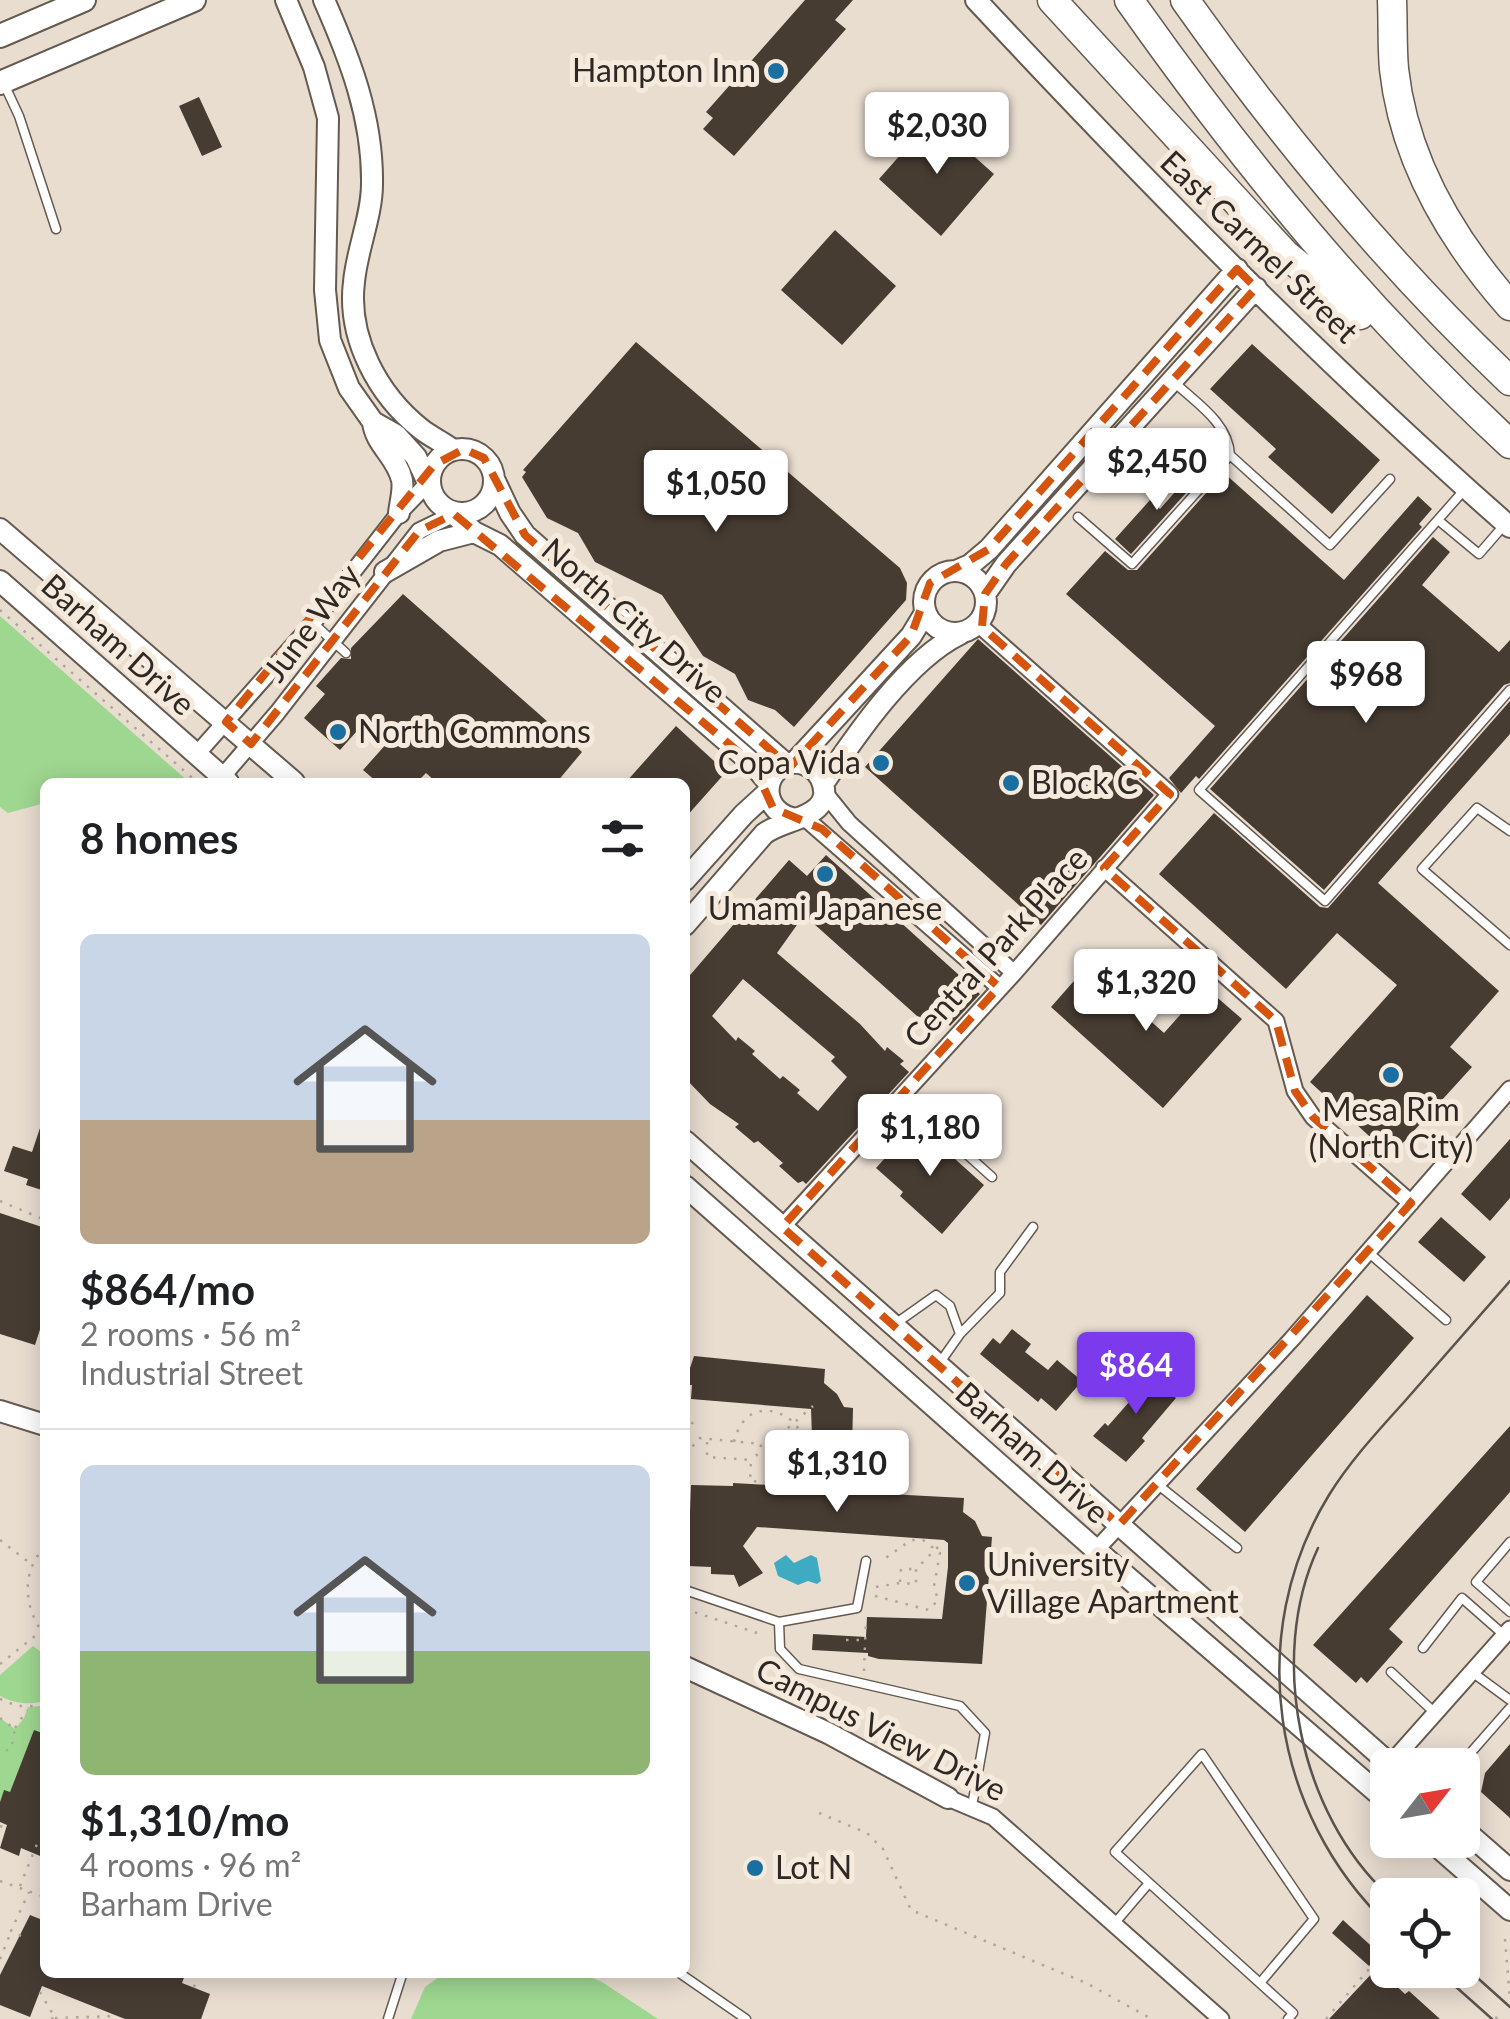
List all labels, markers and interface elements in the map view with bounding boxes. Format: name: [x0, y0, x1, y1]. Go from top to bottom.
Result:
place label: Hampton Inn: [572, 50, 756, 89]
marker: Hampton Inn: [765, 60, 787, 82]
pin: $2,030: [856, 92, 1018, 177]
text: $2,030: [887, 105, 987, 144]
street label: East Carmel Street: [1153, 142, 1367, 351]
pin: $2,450: [1076, 428, 1238, 513]
text: $2,450: [1107, 441, 1207, 480]
pin: $1,050: [635, 450, 797, 535]
text: $1,050: [666, 463, 766, 502]
street label: North City Drive: [535, 529, 735, 711]
street label: June Way: [254, 555, 368, 688]
street label: Barham Drive: [34, 565, 204, 723]
pin: $968: [1307, 641, 1425, 726]
text: $968: [1329, 654, 1403, 693]
place label: North Commons: [358, 711, 591, 750]
marker: North Commons: [327, 721, 349, 743]
place label: Copa Vida: [718, 742, 861, 781]
marker: Copa Vida: [870, 752, 892, 774]
place label: Block C: [1031, 762, 1138, 801]
marker: Block C: [1000, 772, 1022, 794]
icon: filters: [595, 811, 650, 866]
text: 8 homes: [80, 813, 238, 863]
street label: Central Park Place: [895, 839, 1095, 1055]
marker: Umami Japanese: [814, 863, 836, 885]
place label: Umami Japanese: [708, 888, 942, 927]
pin: $1,320: [1065, 949, 1227, 1034]
text: $1,320: [1096, 962, 1196, 1001]
icon: home: [275, 999, 455, 1179]
marker: Mesa Rim (North City): [1380, 1064, 1402, 1086]
place label: Mesa Rim (North City): [1309, 1089, 1473, 1165]
pin: $1,180: [849, 1094, 1011, 1179]
text: $1,180: [880, 1107, 980, 1146]
text: $864/mo: [80, 1264, 255, 1314]
text: 2 rooms · 56 m²: [80, 1314, 301, 1353]
pin: $864: [1077, 1332, 1195, 1417]
text: $864: [1099, 1345, 1173, 1384]
text: Industrial Street: [80, 1353, 303, 1392]
street label: Barham Drive: [948, 1373, 1118, 1531]
pin: $1,310: [756, 1430, 918, 1515]
text: $1,310: [787, 1443, 887, 1482]
icon: home: [275, 1530, 455, 1710]
place label: University Village Apartment: [987, 1544, 1239, 1620]
marker: University Village Apartment: [956, 1572, 978, 1594]
street label: Campus View Drive: [750, 1649, 1013, 1809]
north arrow: [1370, 1748, 1480, 1858]
map controls: [1370, 1748, 1480, 1988]
text: $1,310/mo: [80, 1795, 289, 1845]
text: 4 rooms · 96 m²: [80, 1845, 301, 1884]
place label: Lot N: [775, 1847, 852, 1886]
marker: Lot N: [744, 1857, 766, 1879]
button: locate: [1370, 1878, 1480, 1988]
text: Barham Drive: [80, 1884, 273, 1923]

